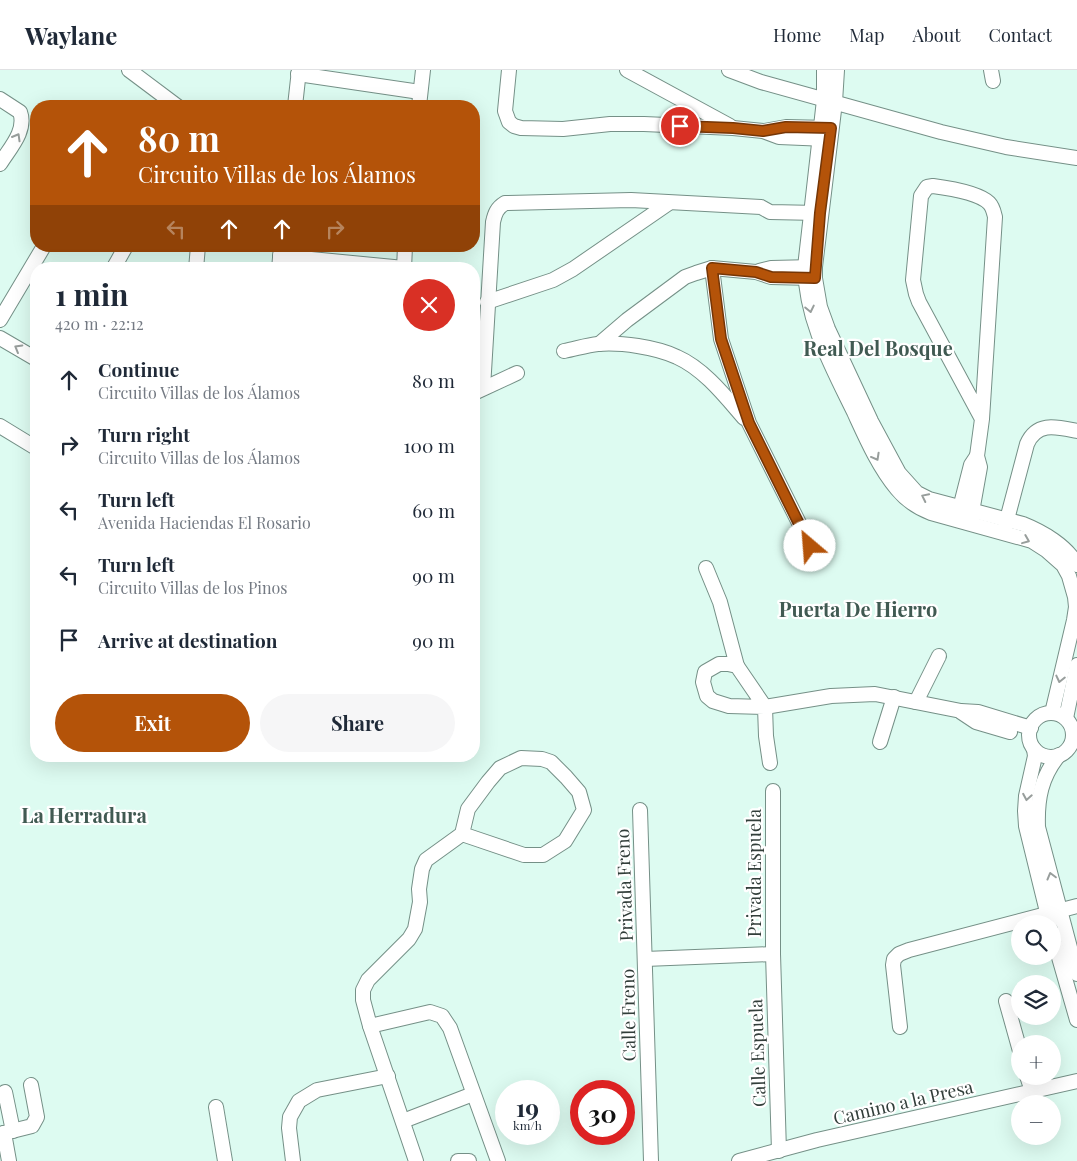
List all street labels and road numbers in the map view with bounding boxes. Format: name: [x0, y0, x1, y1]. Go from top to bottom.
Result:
street label: Privada Espuela: [742, 809, 766, 937]
street label: Privada Freno: [610, 828, 638, 942]
street label: Calle Freno: [615, 968, 641, 1062]
street label: Calle Espuela: [743, 998, 771, 1107]
street label: Camino a la Presa: [831, 1074, 975, 1130]

